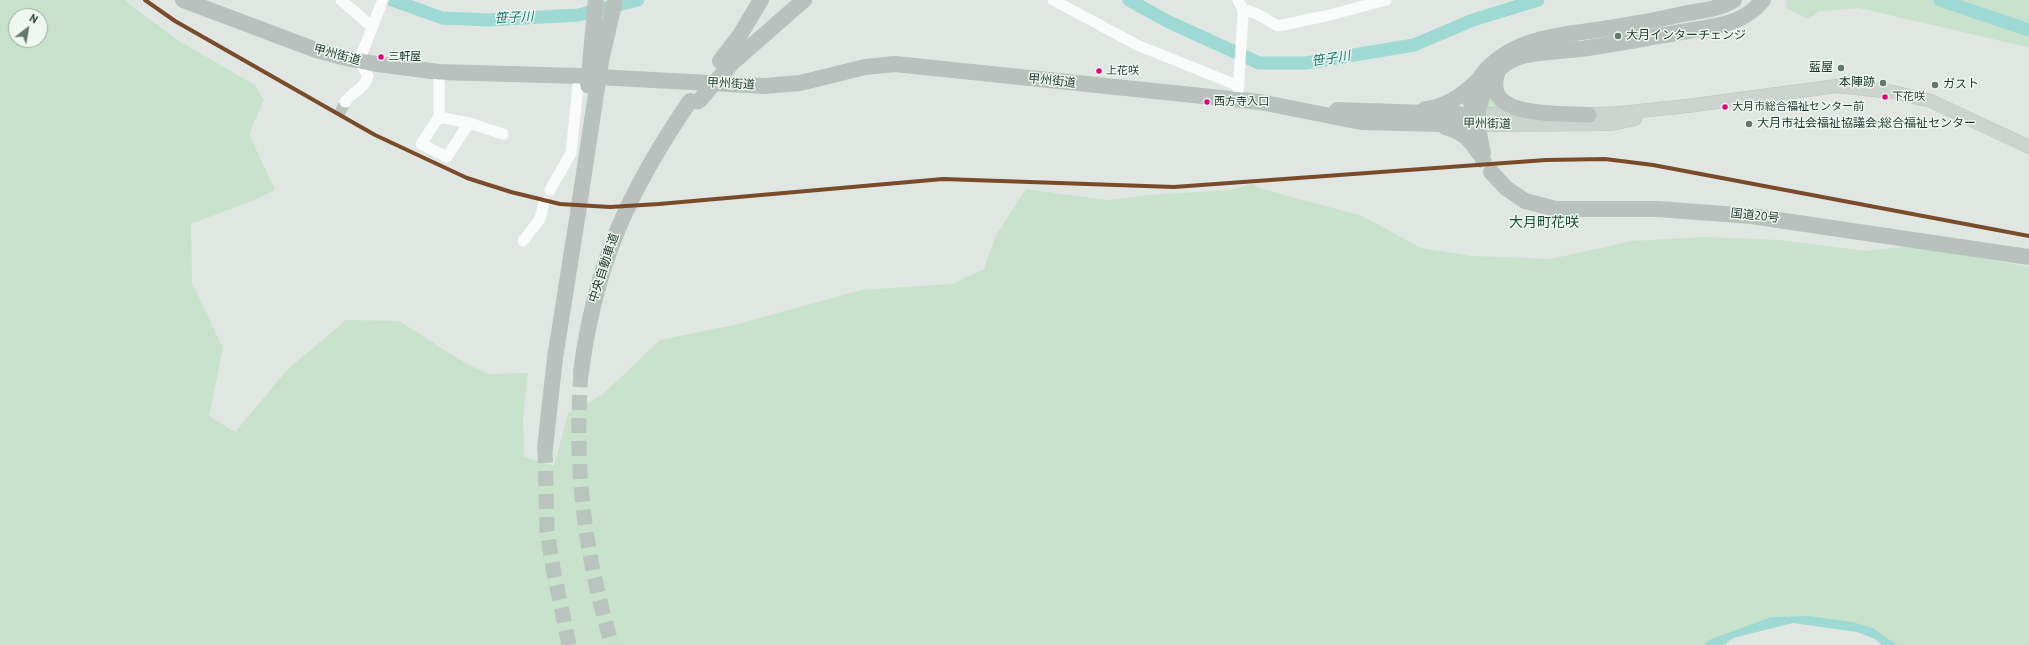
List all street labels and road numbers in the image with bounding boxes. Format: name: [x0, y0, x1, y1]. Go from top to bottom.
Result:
street label: 甲州街道: [312, 42, 362, 68]
street label: 甲州街道: [1027, 71, 1077, 91]
street label: 甲州街道: [707, 76, 755, 92]
street label: 甲州街道: [1463, 116, 1511, 132]
street label: 国道20号: [1730, 206, 1780, 226]
street label: 中央自動車道: [586, 232, 622, 304]

